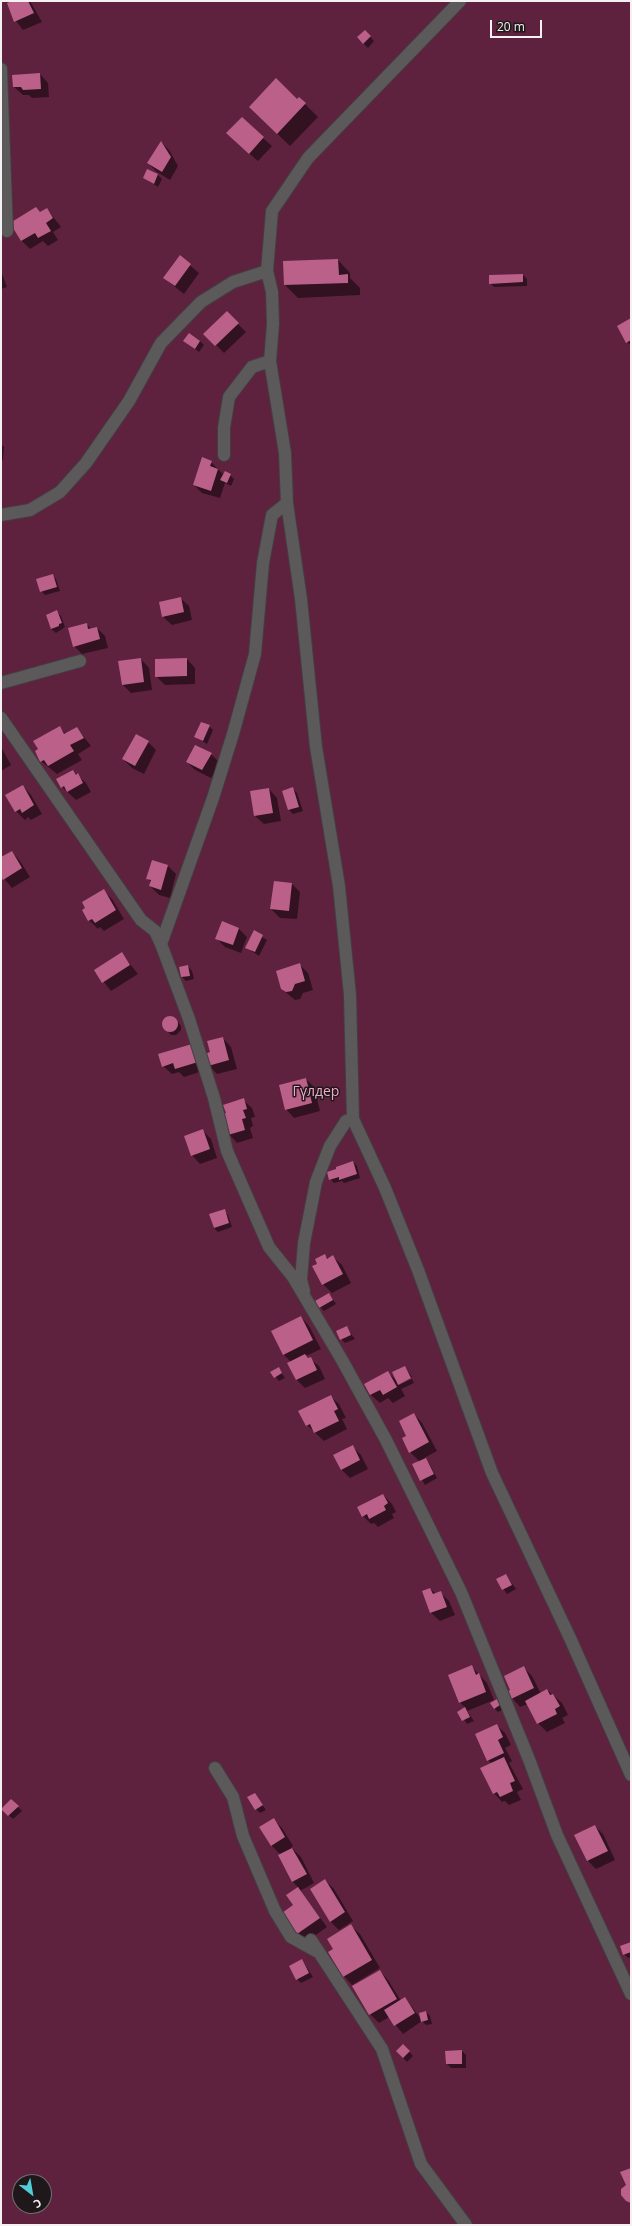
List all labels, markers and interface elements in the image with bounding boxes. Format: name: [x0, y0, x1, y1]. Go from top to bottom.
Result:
scale bar: [492, 12, 544, 38]
text: 20 m: [497, 18, 525, 35]
park label: Гүлдер: [293, 1084, 339, 1100]
north arrow: [12, 2174, 52, 2214]
text: С: [31, 2196, 45, 2212]

